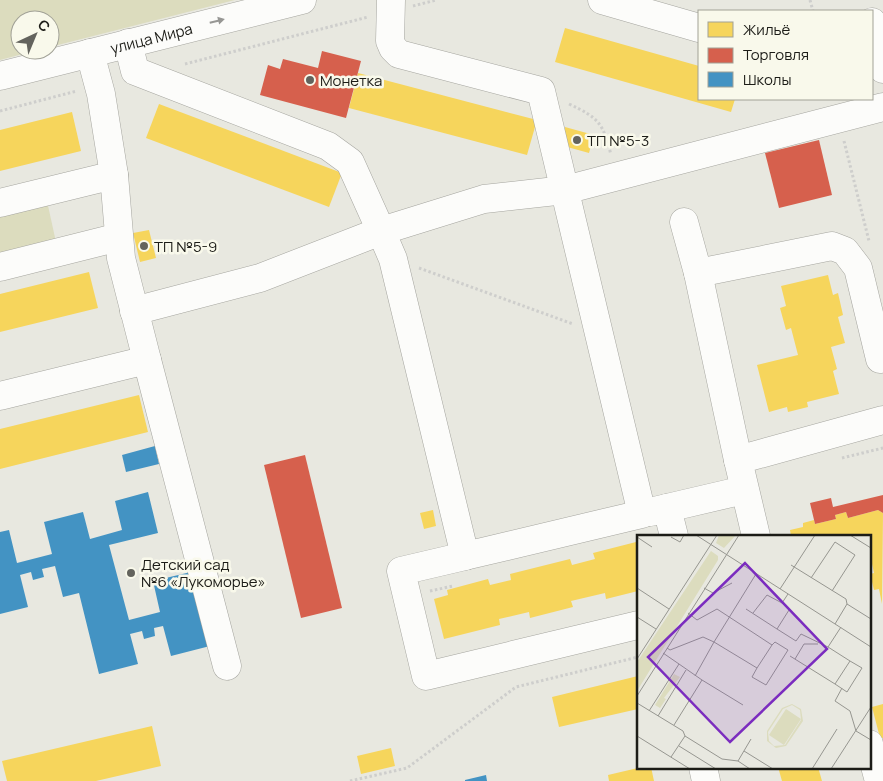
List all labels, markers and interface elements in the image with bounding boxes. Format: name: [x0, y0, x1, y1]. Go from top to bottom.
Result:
north arrow: [10, 10, 60, 60]
legend: [698, 10, 873, 100]
text: С: [34, 15, 55, 36]
one-way arrow: [209, 17, 224, 25]
street label: улица Мира: [108, 18, 194, 58]
text: Жильё: [743, 19, 791, 40]
text: Торговля: [743, 44, 809, 65]
text: Школы: [743, 69, 791, 90]
place label: Монетка: [320, 70, 382, 91]
marker: Монетка: [304, 74, 316, 86]
place label: ТП №5-3: [587, 130, 649, 151]
marker: ТП №5-3: [571, 134, 583, 146]
place label: ТП №5-9: [154, 236, 217, 257]
marker: ТП №5-9: [138, 240, 150, 252]
inset map: [637, 535, 870, 768]
place label: Детский сад №6 «Лукоморье»: [141, 554, 265, 592]
marker: Детский сад №6 «Лукоморье»: [125, 567, 137, 579]

